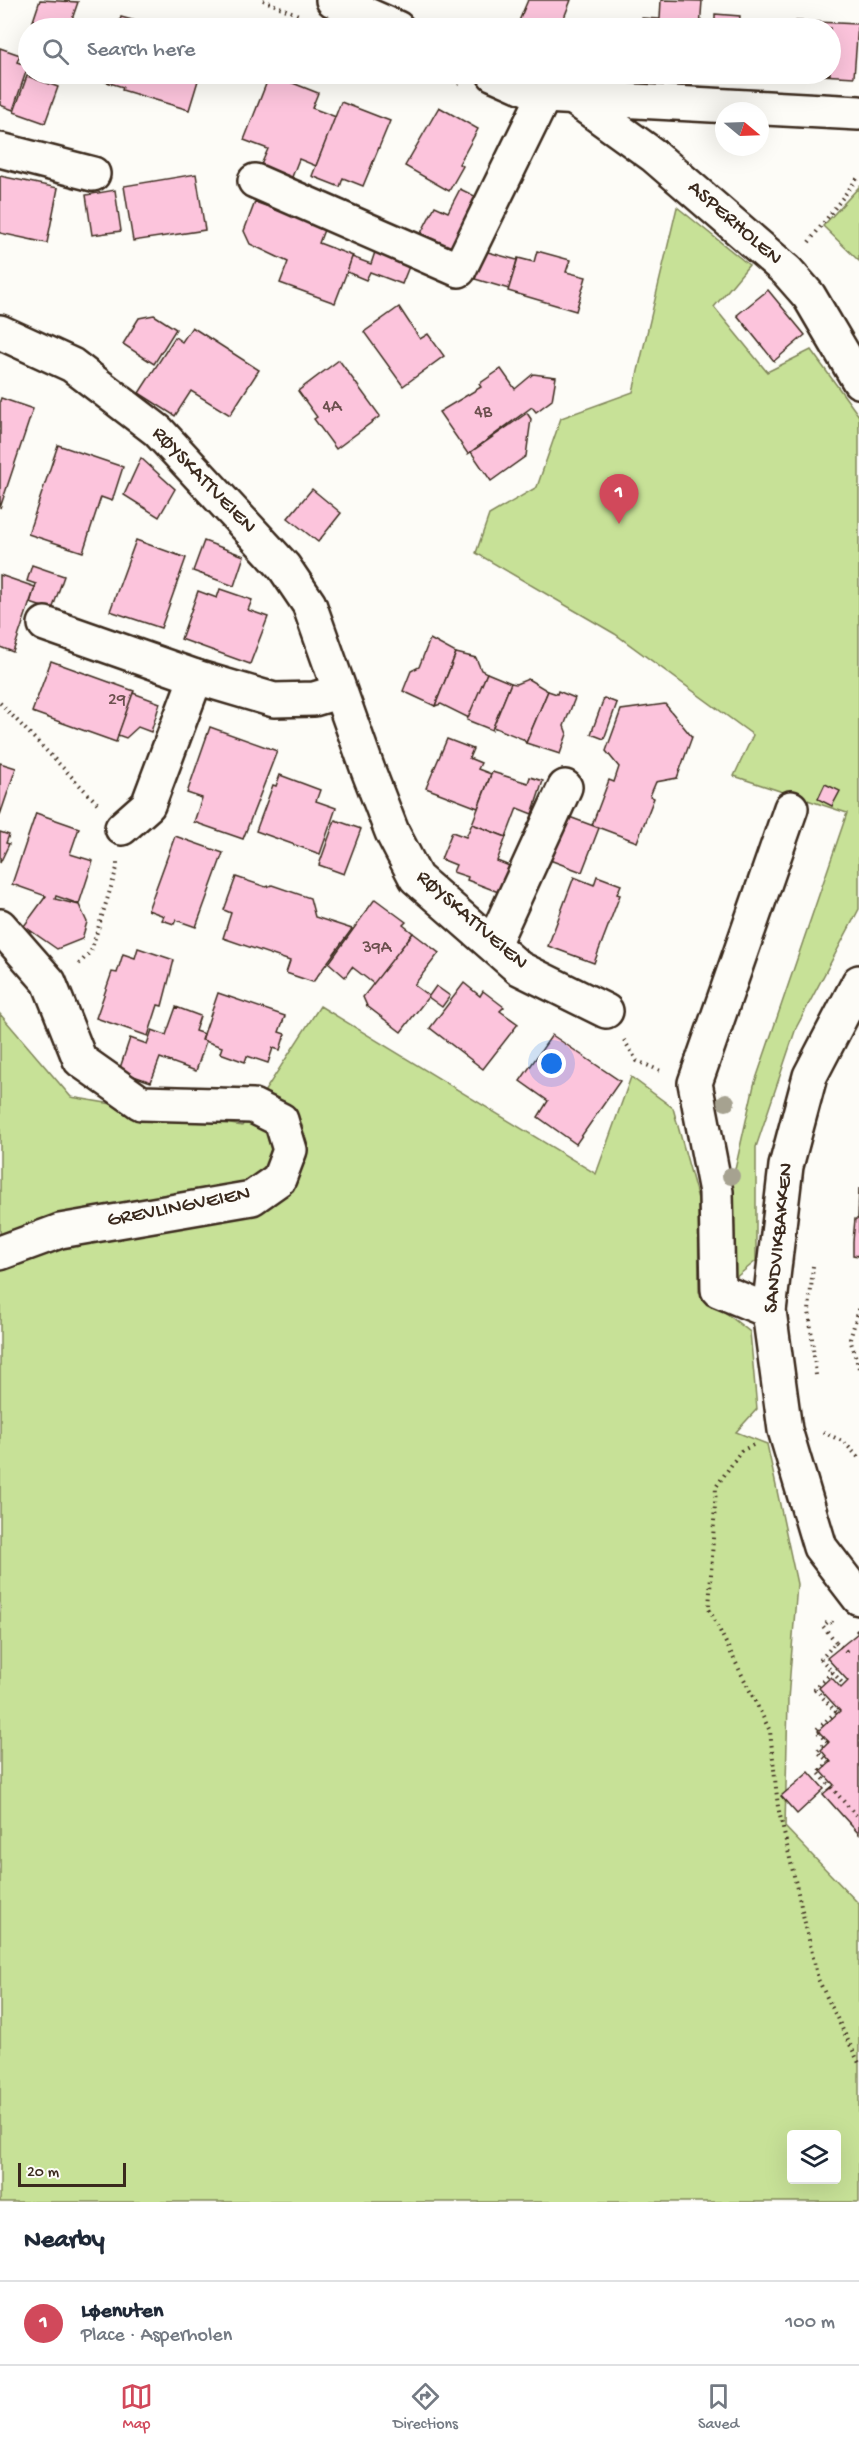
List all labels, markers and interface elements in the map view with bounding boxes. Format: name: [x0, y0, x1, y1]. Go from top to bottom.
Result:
search box: [18, 18, 841, 84]
icon: search: [39, 35, 72, 68]
text: Search here: [87, 38, 195, 64]
north arrow: [715, 102, 769, 156]
street label: ASPERHOLEN: [682, 176, 786, 272]
house number: 4A: [322, 397, 343, 418]
house number: 4B: [474, 402, 493, 423]
street label: RØYSKATTVEIEN: [145, 422, 261, 540]
pin: 1: [600, 474, 638, 524]
house number: 29: [108, 690, 126, 711]
street label: RØYSKATTVEIEN: [410, 866, 532, 976]
house number: 39A: [362, 938, 393, 959]
your location: [537, 1049, 566, 1078]
street label: SANDVIKBAKKEN: [760, 1162, 800, 1314]
street label: GREVLINGVEIEN: [105, 1182, 253, 1234]
map controls: [787, 2130, 841, 2184]
button: layers: [787, 2130, 841, 2184]
scale bar: [18, 2160, 126, 2188]
text: 20 m: [27, 2164, 59, 2183]
text: Nearby: [24, 2226, 105, 2257]
text: Løenuten: [81, 2299, 163, 2325]
text: 1: [39, 2312, 48, 2335]
text: 100 m: [785, 2312, 835, 2335]
text: Place · Asperholen: [81, 2325, 232, 2348]
tab: Map: [120, 2380, 153, 2435]
tab: Directions: [393, 2380, 458, 2435]
tab: Saved: [698, 2380, 739, 2435]

